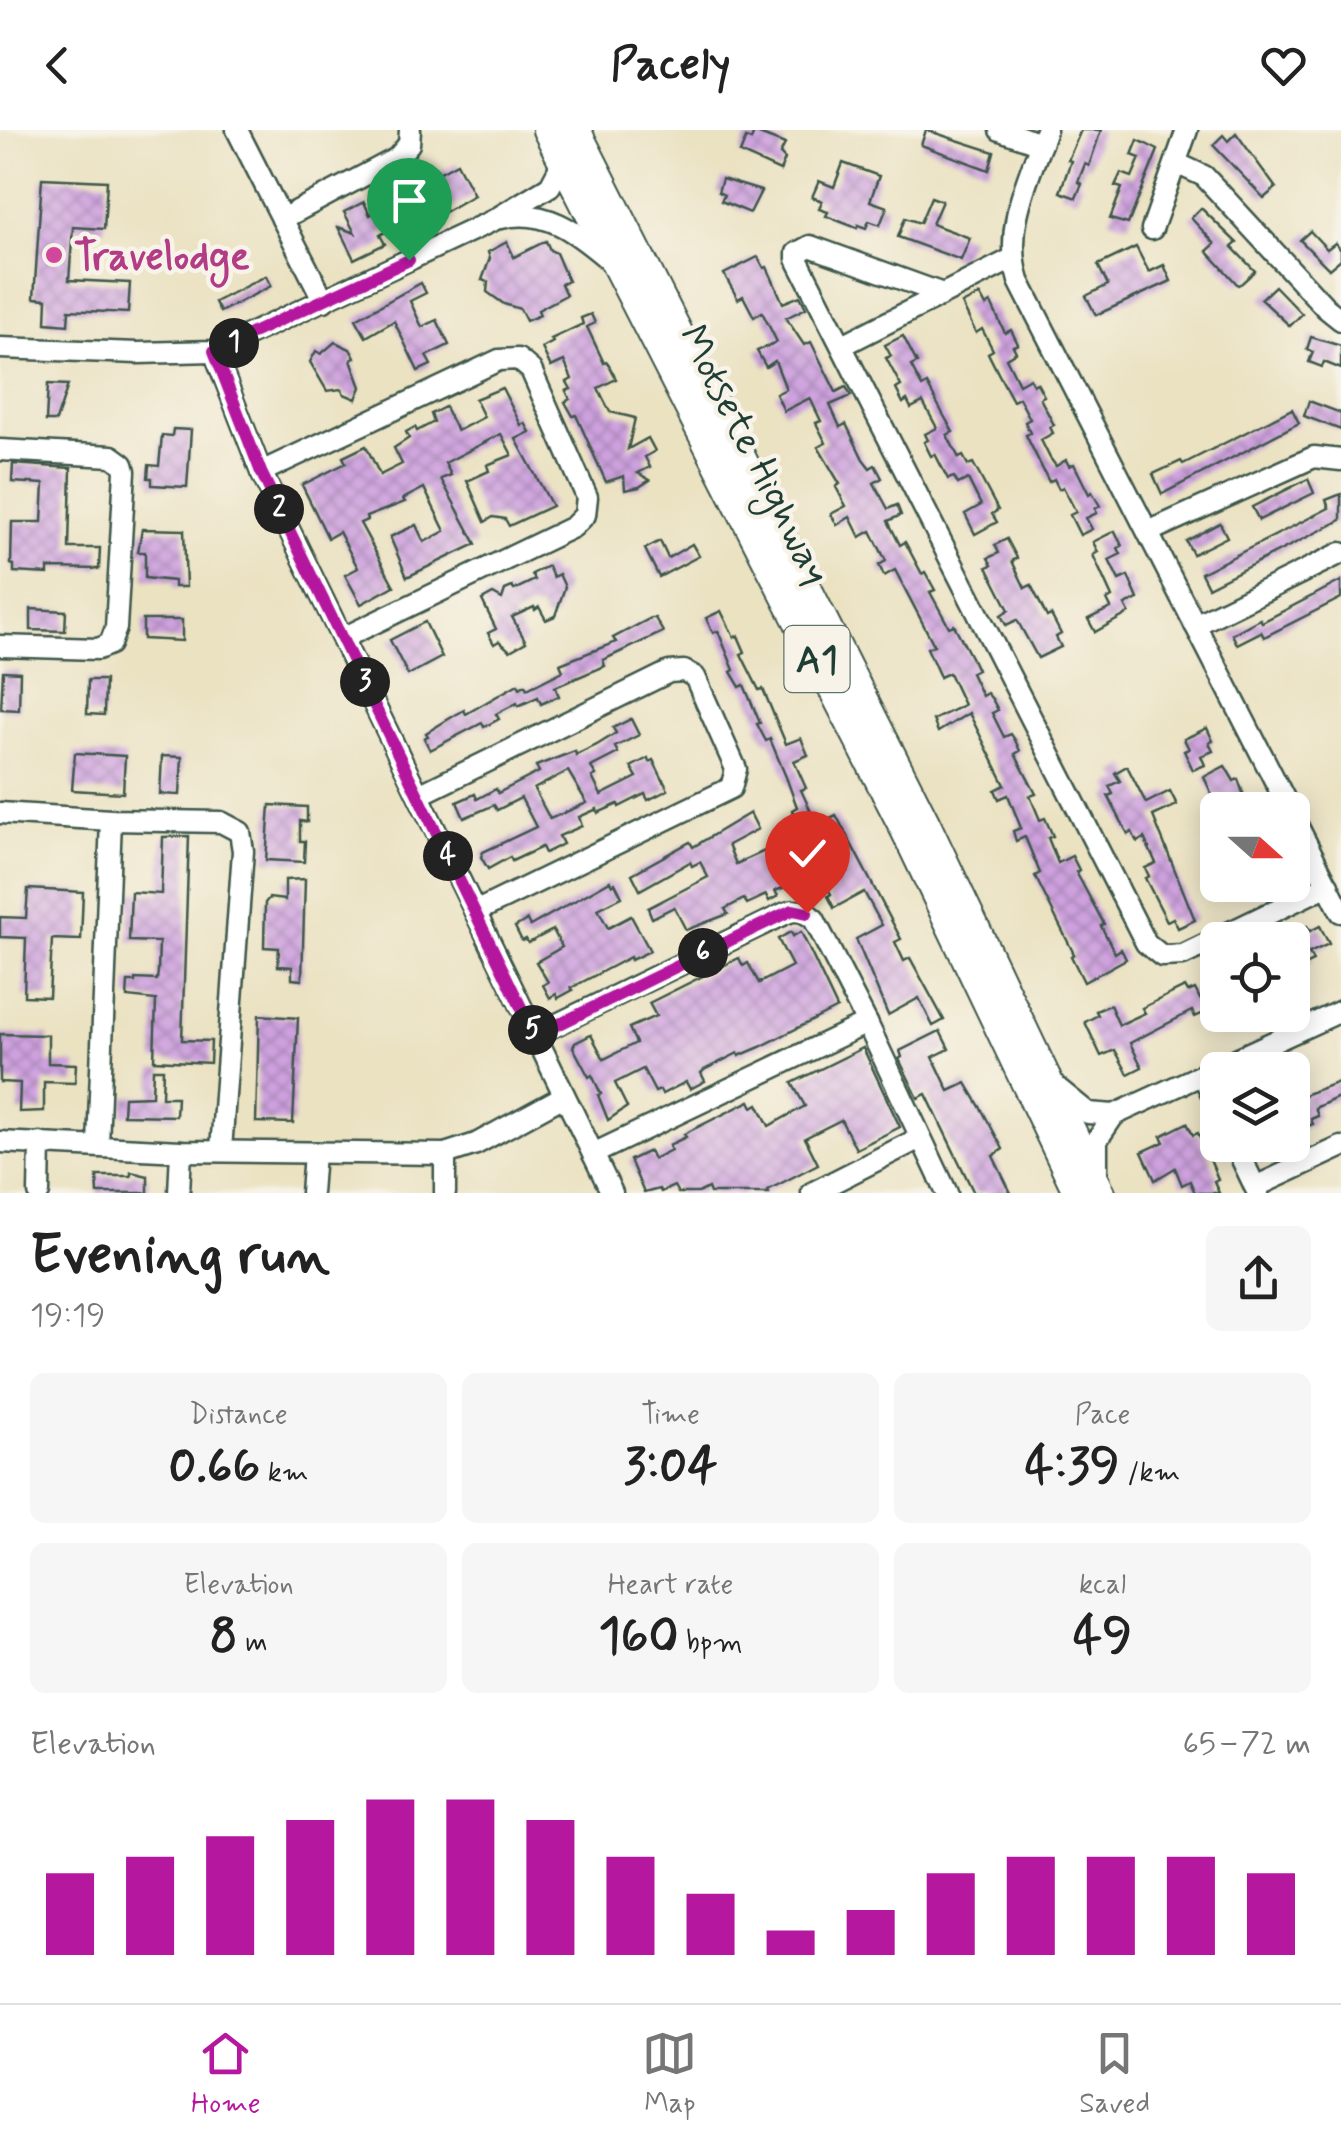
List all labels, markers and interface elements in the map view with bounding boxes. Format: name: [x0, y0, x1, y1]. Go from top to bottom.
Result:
text: Pacely: [611, 36, 730, 95]
icon: back: [30, 38, 85, 93]
icon: heart: [1256, 38, 1311, 93]
pin: [367, 158, 452, 261]
icon: arrive: [382, 173, 437, 228]
place label: Travelodge: [74, 232, 250, 288]
marker: Travelodge: [43, 244, 65, 266]
street label: Motsete Highway: [663, 316, 841, 596]
pin: 1: [209, 318, 259, 368]
text: 1: [228, 324, 240, 361]
pin: 2: [254, 484, 304, 534]
text: 2: [272, 490, 286, 527]
road number: A1: [784, 626, 850, 692]
pin: 3: [340, 657, 390, 707]
text: 3: [359, 663, 371, 700]
north arrow: [1200, 792, 1310, 902]
map controls: [1200, 792, 1310, 1162]
pin: [765, 811, 850, 914]
icon: check: [780, 826, 835, 881]
pin: 4: [423, 831, 473, 881]
text: 4: [440, 837, 456, 874]
button: locate: [1200, 922, 1310, 1032]
pin: 6: [678, 928, 728, 978]
text: 6: [696, 934, 710, 971]
pin: 5: [508, 1005, 558, 1055]
text: 5: [525, 1011, 541, 1048]
button: layers: [1200, 1052, 1310, 1162]
text: Evening run: [30, 1221, 330, 1293]
button: share: [1206, 1226, 1311, 1331]
text: 19:19: [30, 1295, 105, 1337]
text: Distance: [189, 1397, 288, 1434]
text: Time: [641, 1397, 700, 1434]
text: Pace: [1075, 1397, 1130, 1434]
text: 0.66: [168, 1434, 260, 1500]
text: 3:04: [623, 1434, 718, 1500]
text: 4:39: [1025, 1434, 1120, 1500]
text: km: [260, 1455, 309, 1492]
text: /km: [1120, 1455, 1180, 1492]
text: Elevation: [183, 1567, 294, 1604]
text: Heart rate: [608, 1567, 733, 1604]
text: kcal: [1079, 1567, 1126, 1604]
text: 8: [209, 1604, 238, 1670]
text: 160: [598, 1604, 679, 1670]
text: 49: [1073, 1604, 1132, 1670]
text: m: [238, 1625, 268, 1662]
text: bpm: [679, 1625, 743, 1662]
text: Elevation: [30, 1723, 156, 1765]
text: 65–72 m: [1182, 1723, 1311, 1765]
tab: Home: [191, 2026, 261, 2123]
tab: Map: [642, 2026, 697, 2123]
tab: Saved: [1079, 2026, 1150, 2123]

